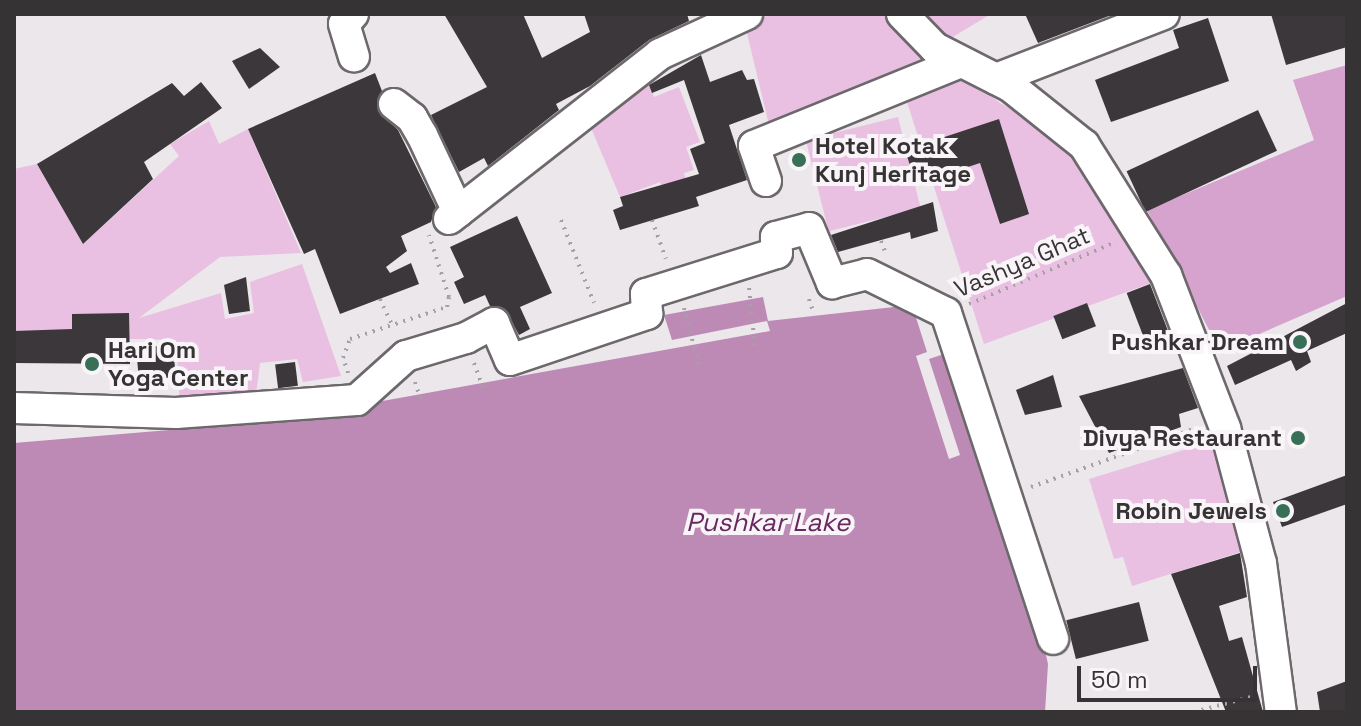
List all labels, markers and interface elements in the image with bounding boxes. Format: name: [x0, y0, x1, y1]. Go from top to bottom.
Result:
place label: Hotel Kotak Kunj Heritage: [815, 132, 971, 188]
marker: Hotel Kotak Kunj Heritage: [790, 151, 808, 169]
street label: Vashya Ghat: [950, 221, 1094, 303]
place label: Pushkar Dream: [1111, 328, 1284, 356]
marker: Pushkar Dream: [1291, 333, 1309, 351]
place label: Hari Om Yoga Center: [108, 336, 248, 392]
marker: Hari Om Yoga Center: [83, 355, 101, 373]
place label: Divya Restaurant: [1083, 424, 1282, 452]
marker: Divya Restaurant: [1289, 429, 1307, 447]
place label: Robin Jewels: [1115, 497, 1267, 525]
marker: Robin Jewels: [1274, 502, 1292, 520]
water label: Pushkar Lake: [686, 507, 850, 539]
scale bar: [1081, 650, 1261, 700]
text: 50 m: [1091, 664, 1148, 695]

